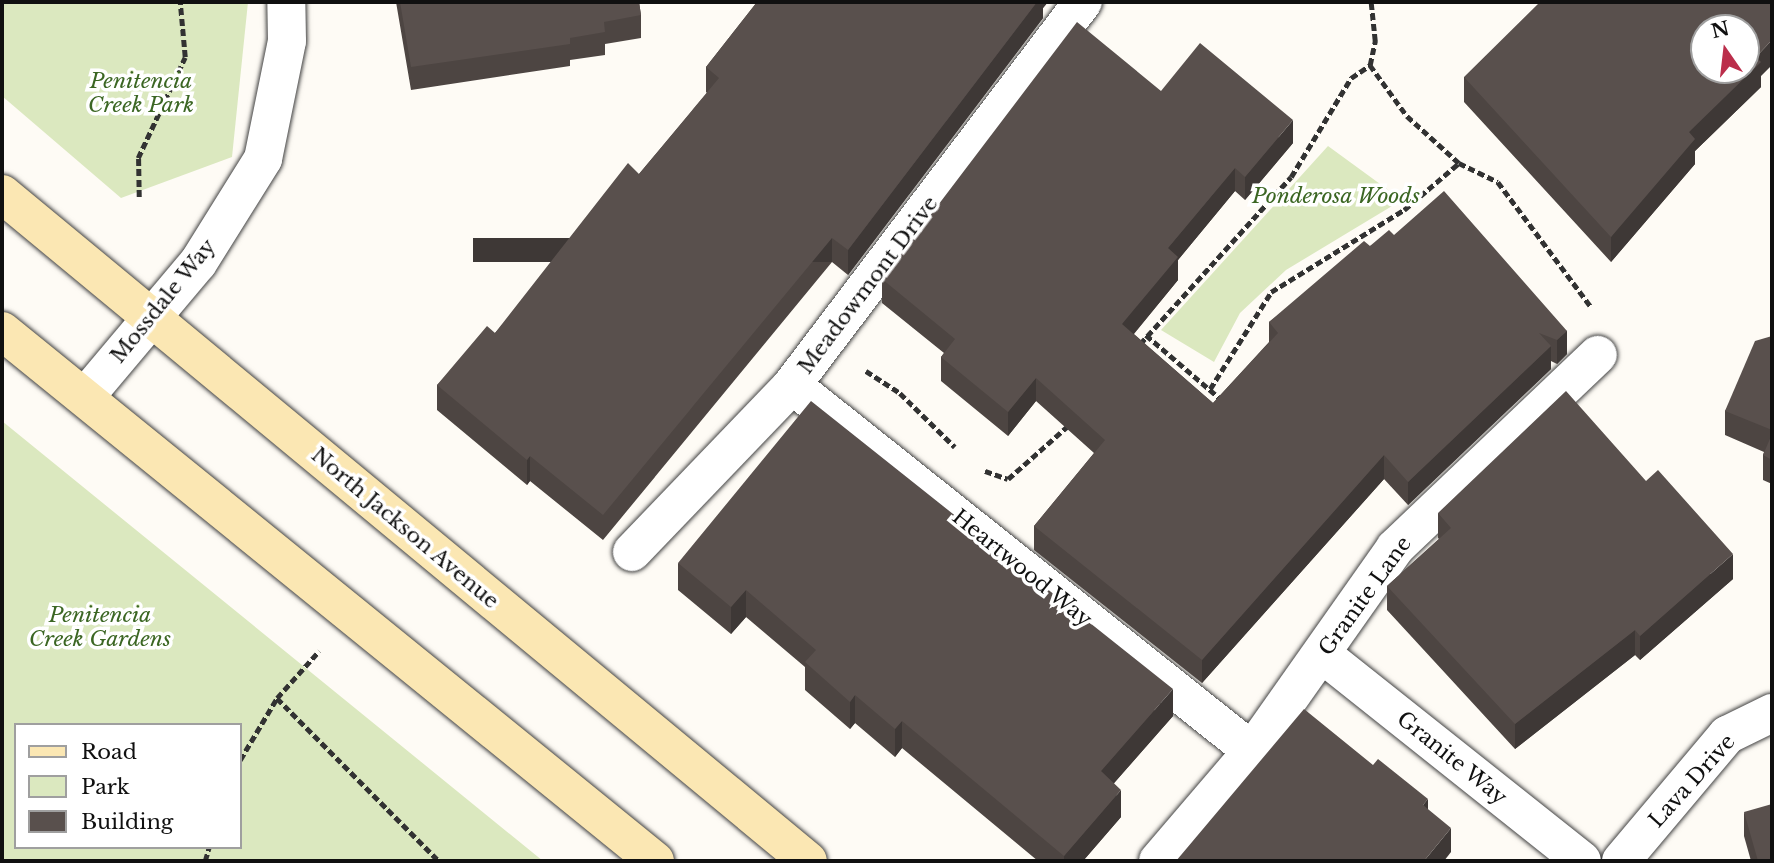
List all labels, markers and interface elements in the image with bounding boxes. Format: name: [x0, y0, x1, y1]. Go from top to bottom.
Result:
north arrow: [1690, 14, 1760, 84]
text: N: [1709, 17, 1732, 43]
park label: Penitencia Creek Park: [88, 68, 194, 118]
park label: Ponderosa Woods: [1252, 183, 1420, 209]
street label: Meadowmont Drive: [793, 191, 943, 379]
street label: Mossdale Way: [105, 234, 221, 368]
street label: North Jackson Avenue: [306, 442, 504, 614]
street label: Heartwood Way: [947, 504, 1097, 632]
street label: Granite Lane: [1313, 532, 1417, 660]
park label: Penitencia Creek Gardens: [29, 602, 171, 652]
street label: Granite Way: [1392, 706, 1512, 810]
legend: [14, 723, 242, 849]
street label: Lava Drive: [1644, 729, 1740, 833]
text: Road: [81, 739, 137, 765]
text: Park: [81, 774, 130, 800]
text: Building: [81, 809, 173, 835]

